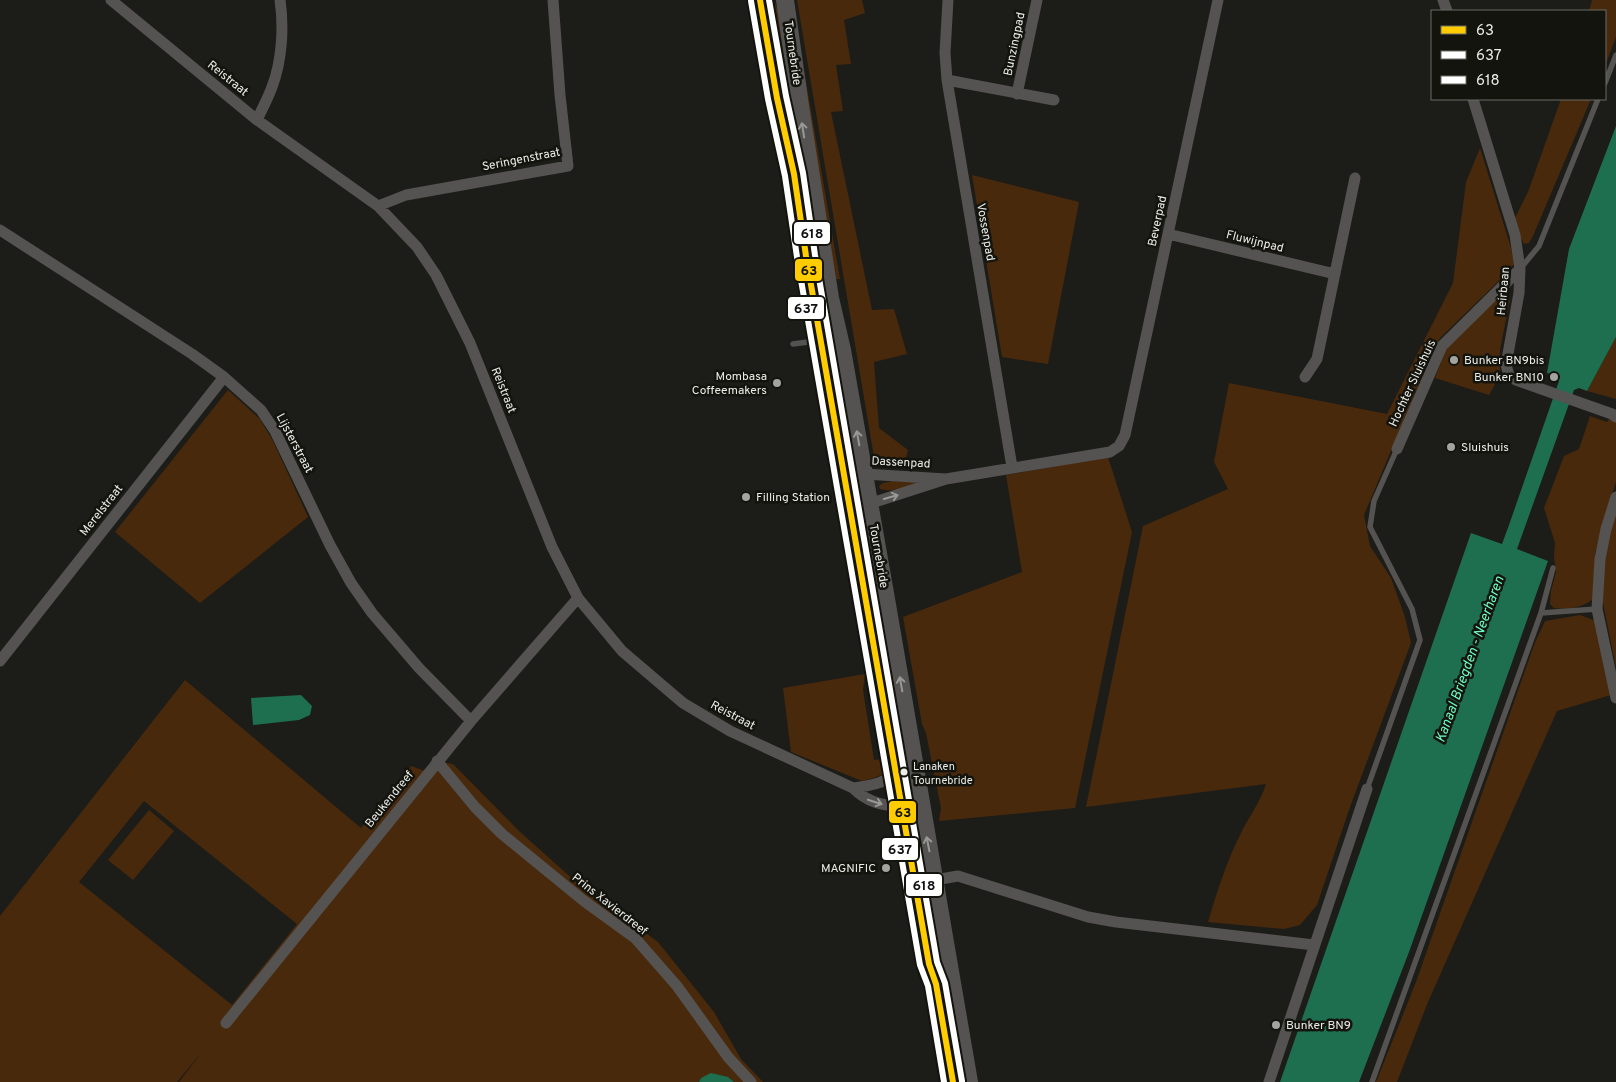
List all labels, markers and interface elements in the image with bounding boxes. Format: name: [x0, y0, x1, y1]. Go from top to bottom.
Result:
legend: [1431, 10, 1606, 100]
street label: Bunzingpad: [1000, 11, 1030, 77]
street label: Tournebride: [780, 20, 804, 86]
text: 63: [1476, 22, 1494, 41]
text: 637: [1476, 47, 1502, 66]
street label: Reistraat: [204, 57, 251, 100]
text: 618: [1476, 72, 1500, 91]
one-way arrow: [798, 122, 808, 138]
street label: Seringenstraat: [481, 145, 562, 175]
street label: Beverpad: [1145, 194, 1171, 248]
street label: Vossenpad: [972, 202, 998, 262]
line badge: 618: [793, 221, 831, 245]
text: 618: [800, 226, 824, 243]
street label: Fluwijnpad: [1224, 227, 1285, 257]
line badge: 63: [794, 258, 823, 282]
text: 63: [801, 263, 818, 280]
street label: Heirbaan: [1494, 266, 1514, 316]
line badge: 637: [787, 296, 825, 320]
text: 637: [794, 301, 818, 318]
street label: Hochter Sluishuis: [1386, 337, 1440, 430]
place label: Bunker BN9bis: [1464, 353, 1544, 369]
marker: Bunker BN9bis: [1448, 354, 1460, 366]
street label: Reistraat: [487, 365, 520, 416]
place label: Mombasa Coffeemakers: [692, 369, 767, 399]
place label: Bunker BN10: [1474, 370, 1544, 386]
marker: Bunker BN10: [1548, 371, 1560, 383]
marker: Mombasa Coffeemakers: [771, 377, 783, 389]
street label: Lijsterstraat: [272, 411, 316, 476]
one-way arrow: [852, 430, 862, 446]
place label: Sluishuis: [1461, 440, 1509, 456]
marker: Sluishuis: [1445, 441, 1457, 453]
street label: Dassenpad: [871, 453, 931, 473]
street label: Merelstraat: [77, 482, 127, 540]
place label: Filling Station: [756, 490, 830, 506]
marker: Filling Station: [740, 491, 752, 503]
one-way arrow: [883, 492, 899, 502]
street label: Tournebride: [864, 523, 892, 590]
water label: Kanaal Briegden - Neerharen: [1432, 574, 1509, 745]
one-way arrow: [895, 676, 905, 692]
street label: Reistraat: [707, 698, 758, 734]
place label: Lanaken Tournebride: [913, 760, 973, 788]
marker: Lanaken Tournebride: [899, 767, 909, 777]
street label: Beukendreef: [362, 768, 418, 831]
one-way arrow: [867, 797, 883, 807]
line badge: 63: [888, 800, 917, 824]
text: 63: [895, 805, 912, 822]
line badge: 637: [881, 837, 919, 861]
one-way arrow: [923, 837, 932, 853]
text: 637: [888, 842, 912, 859]
place label: MAGNIFIC: [821, 861, 876, 877]
marker: MAGNIFIC: [880, 862, 892, 874]
street label: Prins Xavierdreef: [568, 870, 651, 939]
line badge: 618: [905, 873, 943, 897]
text: 618: [912, 878, 936, 895]
place label: Bunker BN9: [1286, 1018, 1351, 1034]
marker: Bunker BN9: [1270, 1019, 1282, 1031]

